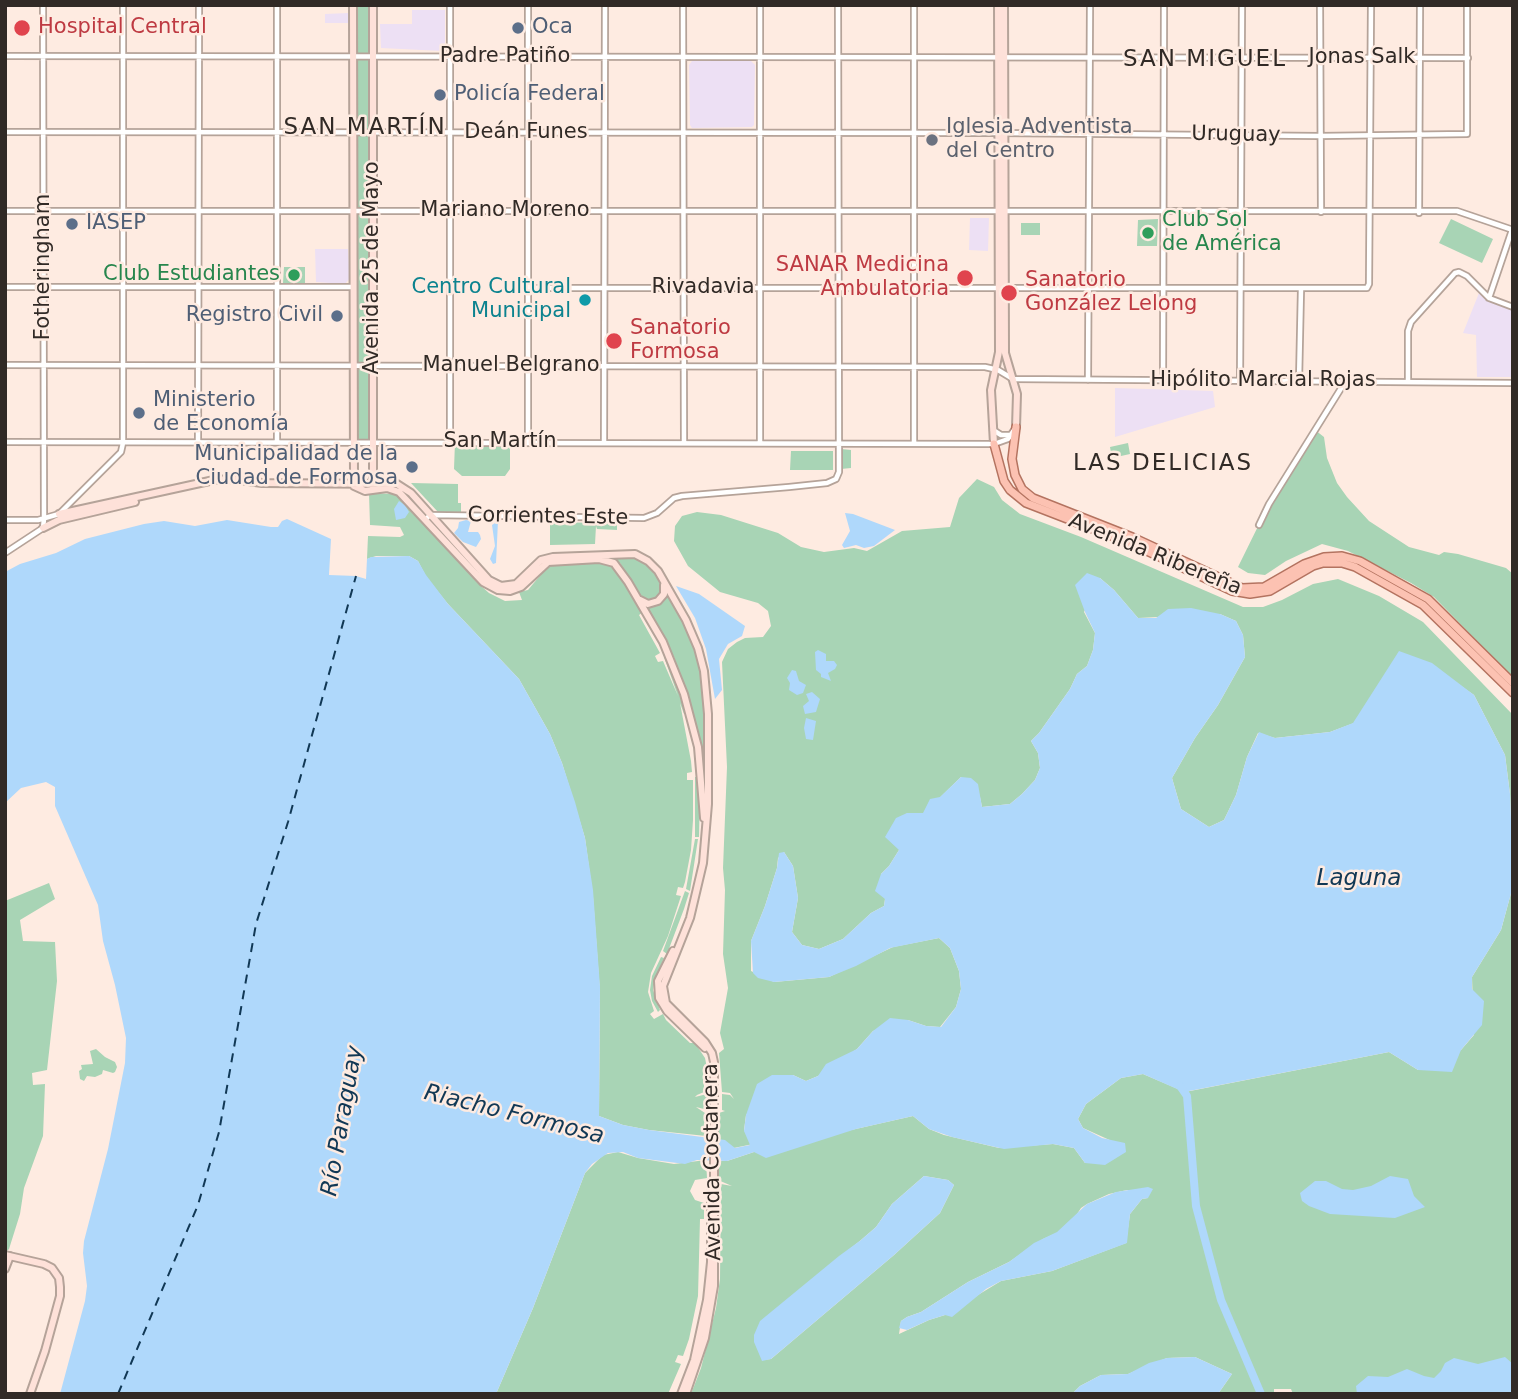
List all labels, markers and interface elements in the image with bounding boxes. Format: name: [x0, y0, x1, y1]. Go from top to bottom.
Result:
place label: Hospital Central: [38, 15, 207, 41]
place label: Oca: [532, 15, 573, 41]
marker: Hospital Central: [12, 18, 32, 38]
marker: Oca: [510, 20, 526, 36]
street label: Padre Patiño: [440, 44, 570, 70]
street label: Jonas Salk: [1308, 45, 1416, 71]
district label: SAN MIGUEL: [1124, 46, 1286, 74]
place label: Policía Federal: [454, 82, 605, 108]
marker: Policía Federal: [432, 87, 448, 103]
district label: SAN MARTÍN: [285, 114, 445, 142]
place label: Iglesia Adventista del Centro: [946, 115, 1133, 165]
street label: Deán Funes: [464, 120, 588, 146]
street label: Uruguay: [1191, 122, 1281, 148]
marker: Iglesia Adventista del Centro: [924, 132, 940, 148]
street label: Avenida 25 de Mayo: [360, 161, 386, 375]
street label: Fotheringham: [31, 194, 57, 340]
street label: Mariano Moreno: [420, 198, 590, 224]
place label: Club Sol de América: [1162, 208, 1282, 258]
place label: IASEP: [86, 211, 146, 237]
marker: IASEP: [64, 216, 80, 232]
marker: Club Sol de América: [1140, 225, 1156, 241]
place label: SANAR Medicina Ambulatoria: [776, 253, 949, 303]
place label: Club Estudiantes: [103, 262, 280, 288]
marker: Club Estudiantes: [286, 267, 302, 283]
marker: SANAR Medicina Ambulatoria: [955, 268, 975, 288]
place label: Sanatorio González Lelong: [1025, 268, 1197, 318]
place label: Centro Cultural Municipal: [411, 275, 571, 325]
street label: Rivadavia: [651, 275, 755, 301]
marker: Sanatorio González Lelong: [999, 283, 1019, 303]
marker: Centro Cultural Municipal: [577, 292, 593, 308]
place label: Registro Civil: [186, 303, 323, 329]
marker: Registro Civil: [329, 308, 345, 324]
place label: Sanatorio Formosa: [630, 316, 731, 366]
marker: Sanatorio Formosa: [604, 331, 624, 351]
street label: Manuel Belgrano: [422, 353, 600, 379]
street label: Hipólito Marcial Rojas: [1150, 368, 1376, 394]
place label: Ministerio de Economía: [153, 388, 289, 438]
marker: Ministerio de Economía: [131, 405, 147, 421]
street label: San Martín: [443, 429, 557, 455]
place label: Municipalidad de la Ciudad de Formosa: [194, 442, 398, 492]
district label: LAS DELICIAS: [1074, 450, 1252, 478]
marker: Municipalidad de la Ciudad de Formosa: [404, 459, 420, 475]
street label: Corrientes Este: [467, 503, 629, 531]
street label: Avenida Ribereña: [1065, 509, 1245, 601]
water label: Laguna: [1317, 865, 1401, 893]
water label: Río Paraguay: [316, 1044, 370, 1198]
street label: Avenida Costanera: [699, 1063, 727, 1261]
water label: Riacho Formosa: [421, 1079, 607, 1151]

